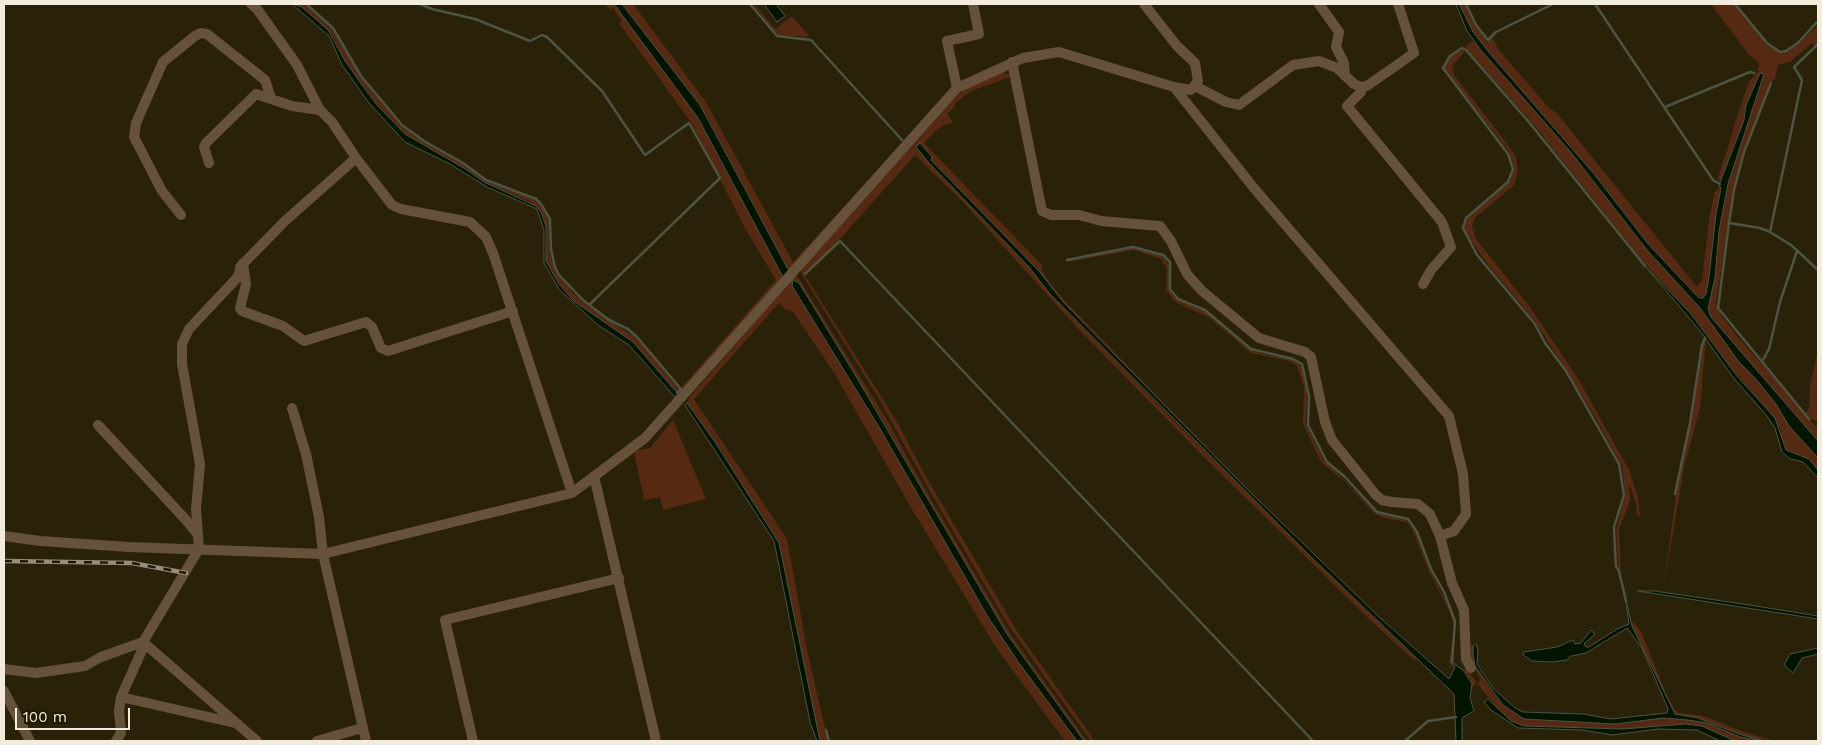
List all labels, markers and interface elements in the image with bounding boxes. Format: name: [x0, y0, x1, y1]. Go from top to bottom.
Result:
scale bar: [18, 698, 132, 730]
text: 100 m: [23, 708, 67, 726]

